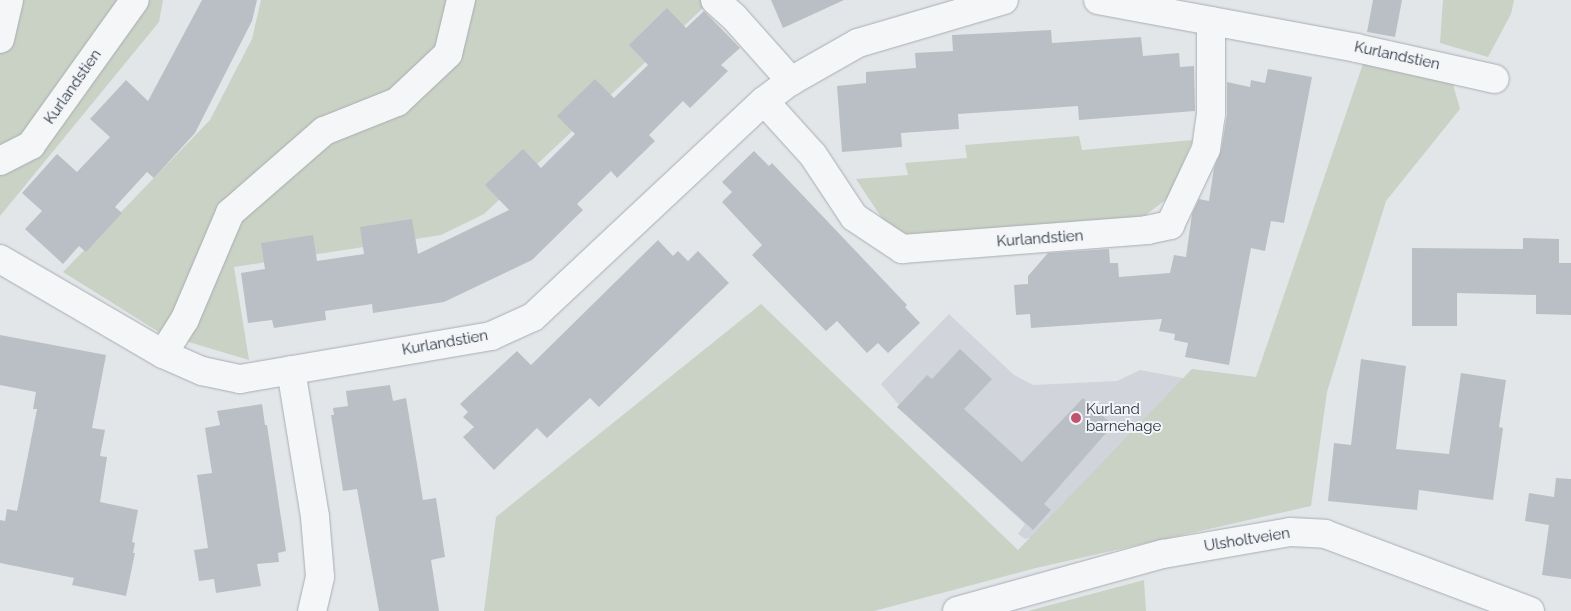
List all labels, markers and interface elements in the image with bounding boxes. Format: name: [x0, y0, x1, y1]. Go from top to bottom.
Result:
street label: Kurlandstien: [1353, 38, 1441, 74]
street label: Kurlandstien: [41, 46, 105, 128]
street label: Kurlandstien: [996, 227, 1084, 251]
street label: Kurlandstien: [401, 327, 489, 359]
place label: Kurland barnehage: [1086, 400, 1161, 435]
marker: Kurland barnehage: [1070, 412, 1082, 424]
street label: Ulsholtveien: [1203, 524, 1291, 556]

